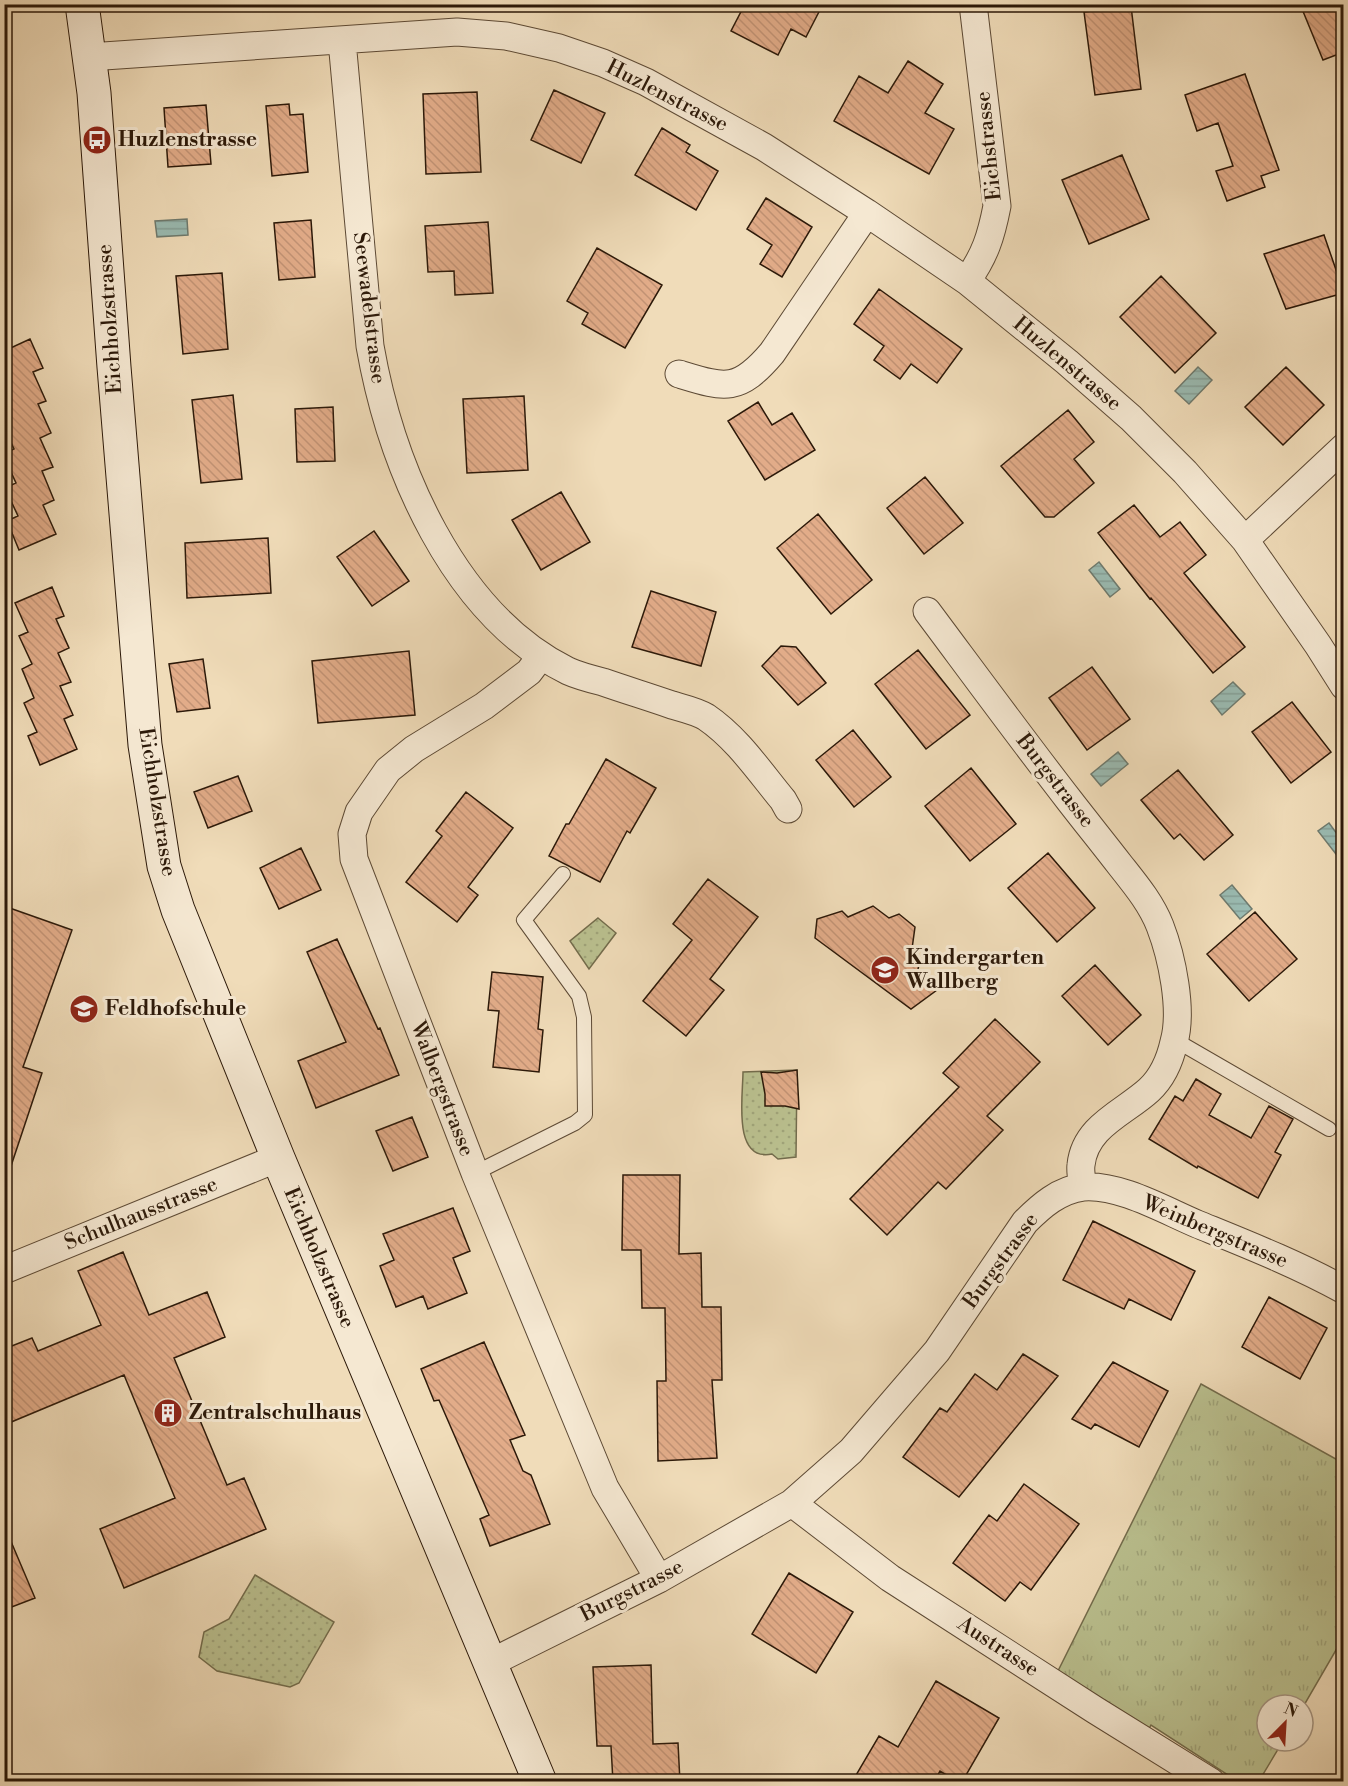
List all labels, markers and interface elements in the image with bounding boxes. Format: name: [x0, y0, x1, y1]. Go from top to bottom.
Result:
street label: Huzlenstrasse: [602, 54, 732, 138]
street label: Eichstrasse: [970, 90, 1008, 202]
bus stop icon: Huzlenstrasse: [81, 124, 113, 156]
place label: Huzlenstrasse: [118, 127, 257, 153]
street label: Seewadelstrasse: [347, 231, 391, 385]
street label: Eichholzstrasse: [92, 243, 128, 395]
street label: Huzlenstrasse: [1007, 311, 1127, 417]
street label: Eichholzstrasse: [132, 726, 182, 878]
street label: Burgstrasse: [1010, 728, 1100, 833]
place label: Kindergarten Wallberg: [905, 945, 1044, 995]
school or university icon: Kindergarten Wallberg: [869, 954, 901, 986]
school or university icon: Feldhofschule: [68, 993, 100, 1025]
place label: Feldhofschule: [105, 996, 246, 1022]
street label: Walbergstrasse: [404, 1017, 480, 1160]
street label: Schulhausstrasse: [61, 1171, 221, 1257]
street label: Eichholzstrasse: [278, 1184, 360, 1332]
street label: Weinbergstrasse: [1137, 1189, 1292, 1274]
street label: Burgstrasse: [957, 1208, 1044, 1315]
building icon: Zentralschulhaus: [152, 1397, 184, 1429]
place label: Zentralschulhaus: [189, 1400, 361, 1426]
street label: Burgstrasse: [575, 1554, 688, 1628]
street label: Austrasse: [952, 1611, 1044, 1683]
north arrow: [1255, 1693, 1315, 1753]
text: N: [1281, 1699, 1301, 1722]

